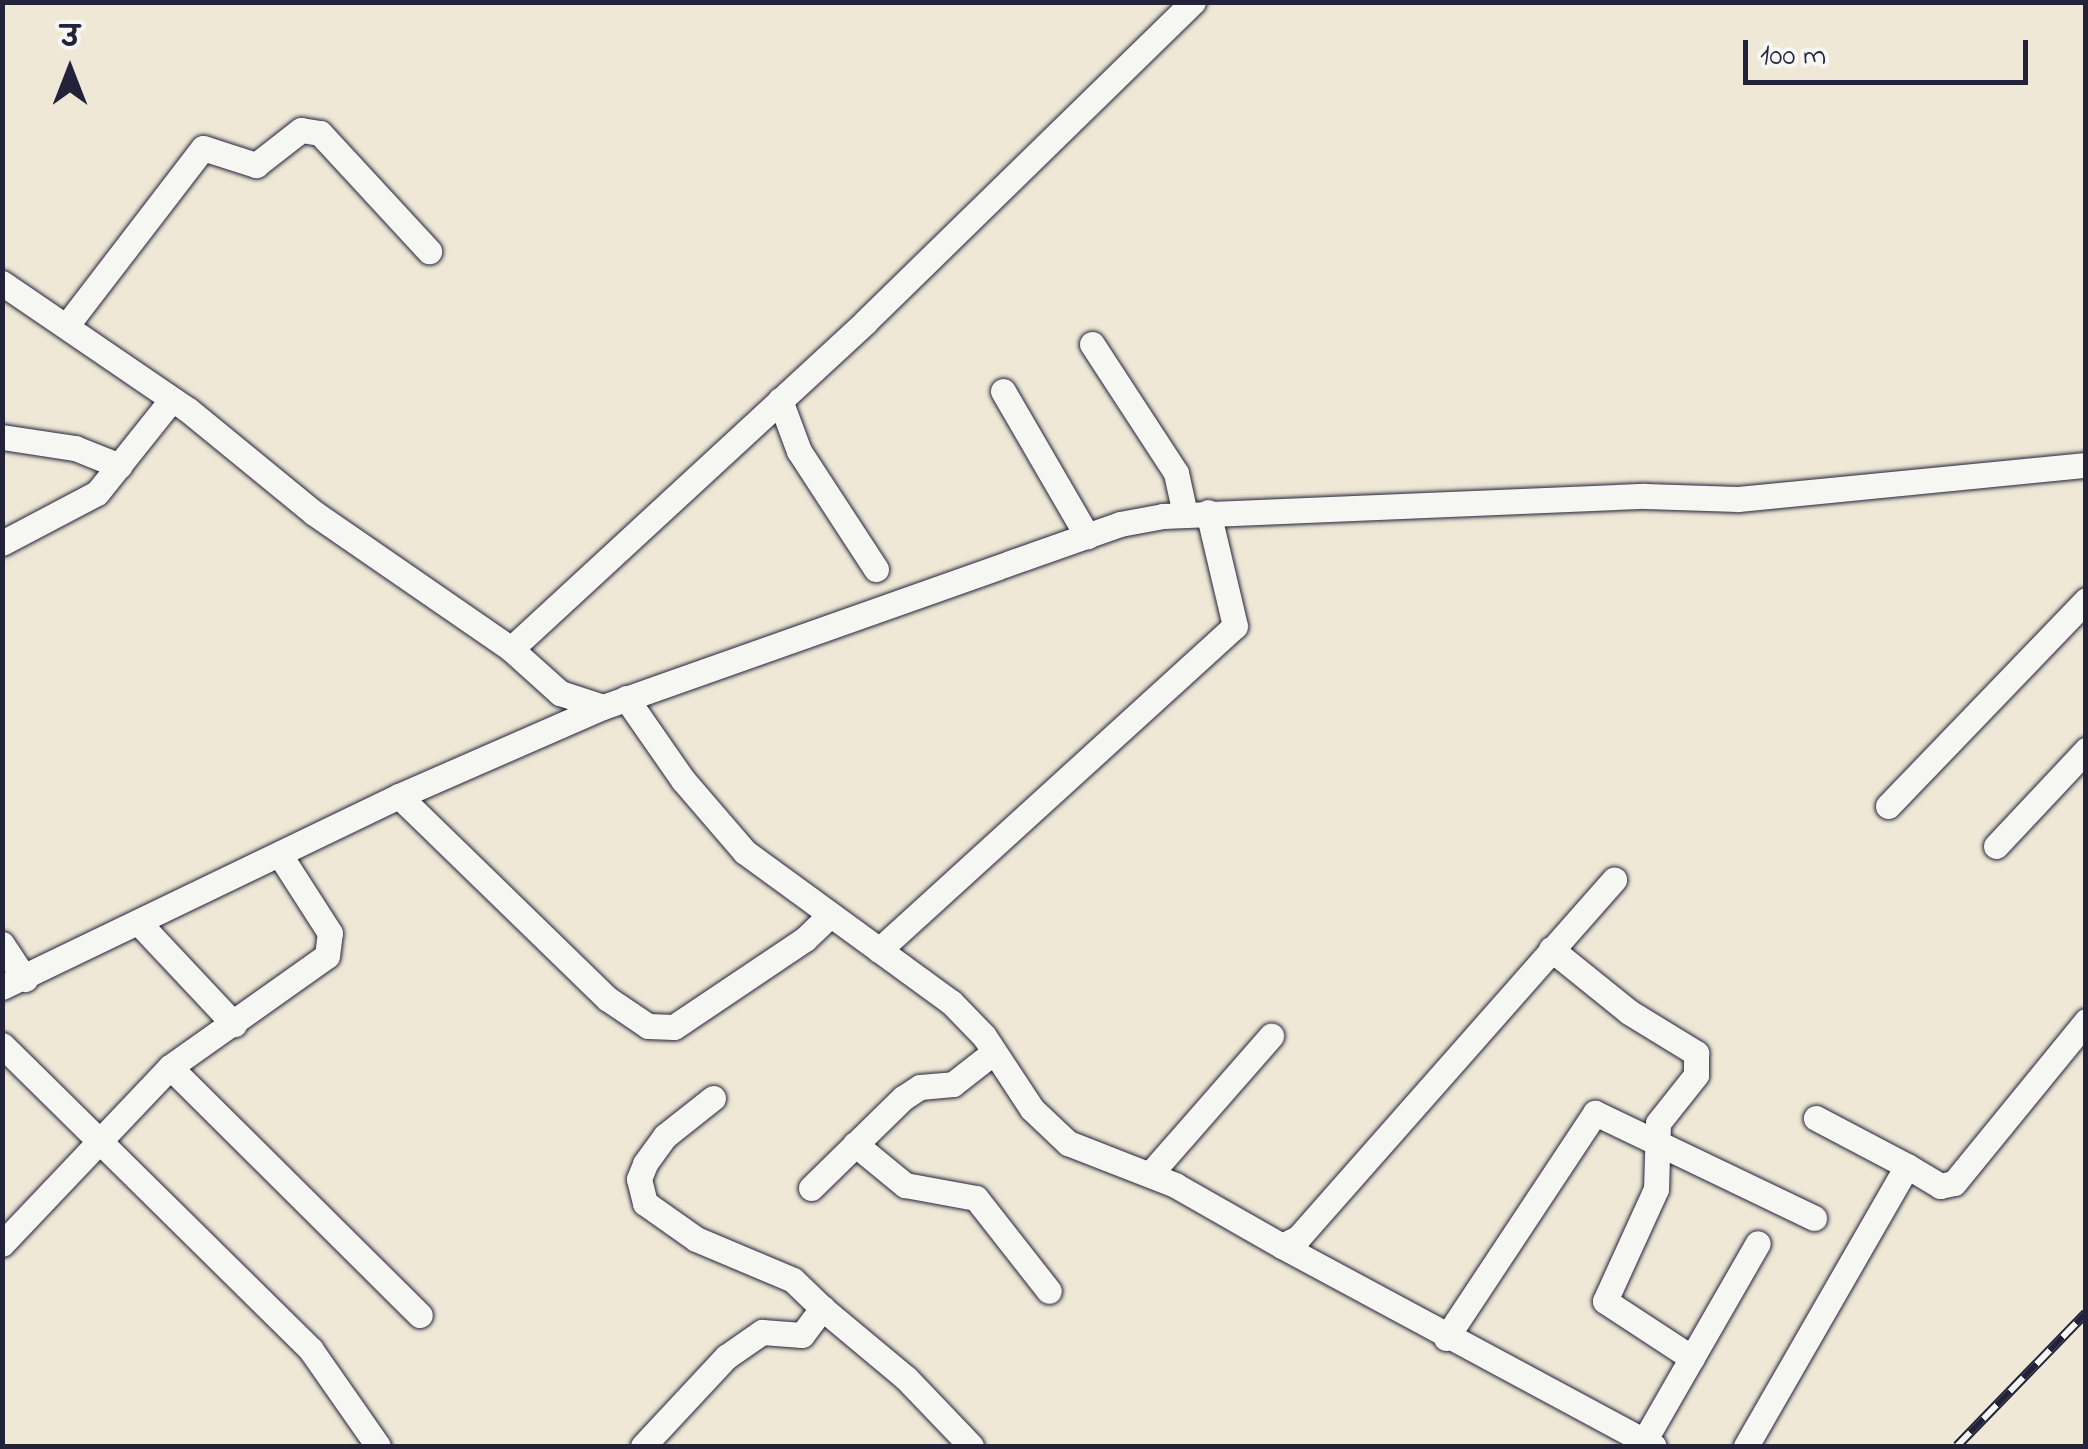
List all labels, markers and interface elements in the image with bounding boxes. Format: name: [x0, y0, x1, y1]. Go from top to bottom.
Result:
text: उ: [61, 19, 79, 60]
north arrow: [20, 20, 120, 120]
scale bar: [1748, 20, 2033, 82]
text: 100 m: [1760, 35, 1826, 79]

